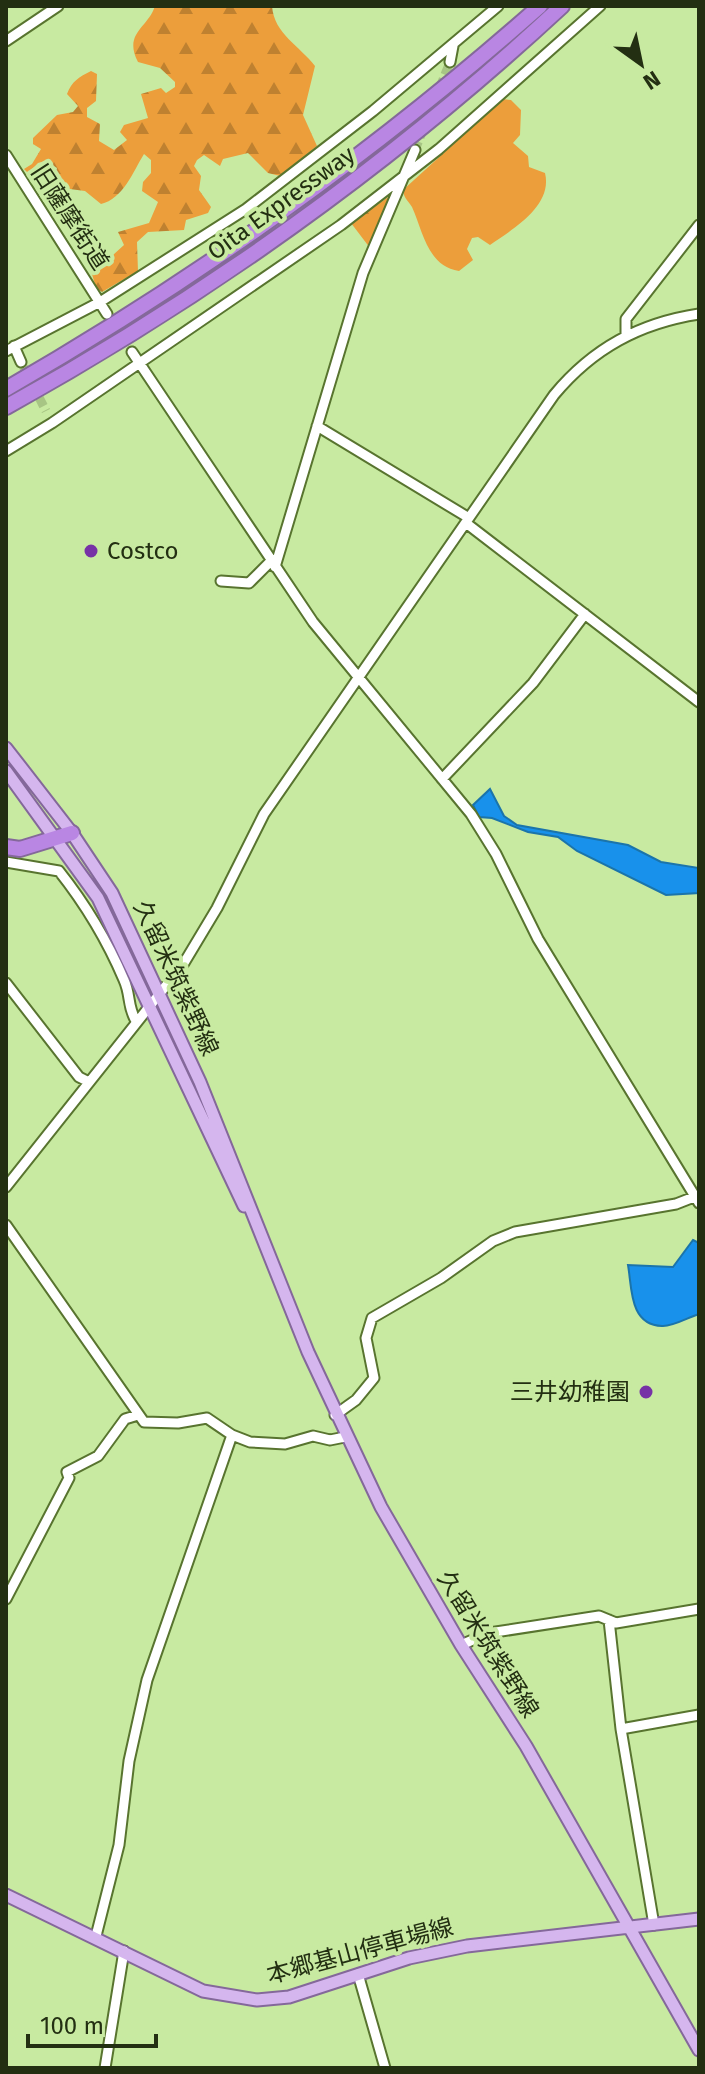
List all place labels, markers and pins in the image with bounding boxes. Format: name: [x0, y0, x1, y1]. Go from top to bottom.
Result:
place label: Costco: [107, 537, 179, 565]
marker: Costco: [82, 542, 100, 560]
place label: 三井幼稚園: [510, 1378, 630, 1406]
marker: 三井幼稚園: [637, 1383, 655, 1401]

